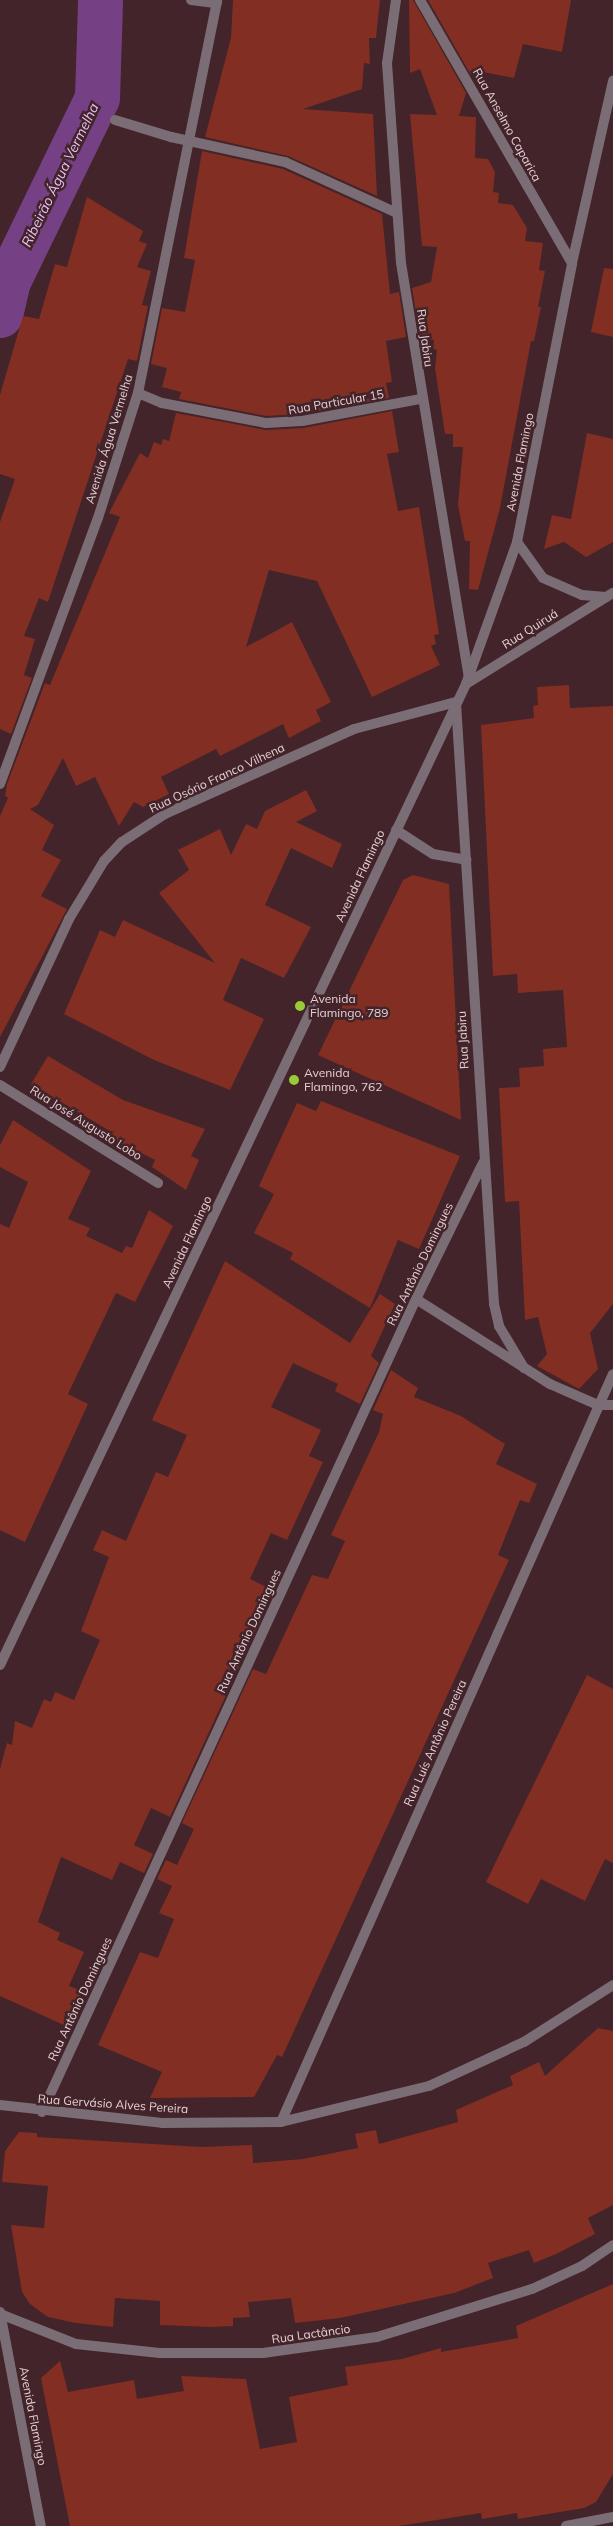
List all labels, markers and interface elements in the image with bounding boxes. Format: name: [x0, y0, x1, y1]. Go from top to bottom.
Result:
street label: Rua Anselmo Caparica: [470, 66, 544, 184]
water label: Ribeirão Água Vermelha: [18, 100, 102, 250]
street label: Rua Jabiru: [414, 308, 436, 368]
street label: Avenida Água Vermelha: [82, 372, 136, 506]
street label: Rua Particular 15: [287, 387, 385, 417]
street label: Avenida Flamingo: [503, 412, 537, 512]
street label: Rua Quiruá: [499, 606, 561, 652]
street label: Rua Osório Franco Vilhena: [147, 740, 287, 816]
street label: Avenida Flamingo: [332, 828, 388, 924]
place label: Avenida Flamingo, 789: [310, 992, 389, 1020]
marker: Avenida Flamingo, 789: [294, 1000, 306, 1012]
street label: Rua Jabiru: [454, 1011, 472, 1069]
place label: Avenida Flamingo, 762: [304, 1066, 383, 1094]
marker: Avenida Flamingo, 762: [288, 1074, 300, 1086]
street label: Rua José Augusto Lobo: [27, 1083, 145, 1163]
street label: Avenida Flamingo: [159, 1194, 215, 1290]
street label: Rua Antônio Domingues: [384, 1200, 456, 1328]
street label: Rua Antônio Domingues: [214, 1567, 284, 1695]
street label: Rua Luís Antônio Pereira: [401, 1678, 469, 1808]
street label: Rua Antônio Domingues: [45, 1935, 115, 2063]
street label: Rua Gervásio Alves Pereira: [37, 2092, 189, 2116]
street label: Rua Lactâncio: [271, 2321, 351, 2347]
street label: Avenida Flamingo: [16, 2366, 50, 2466]

